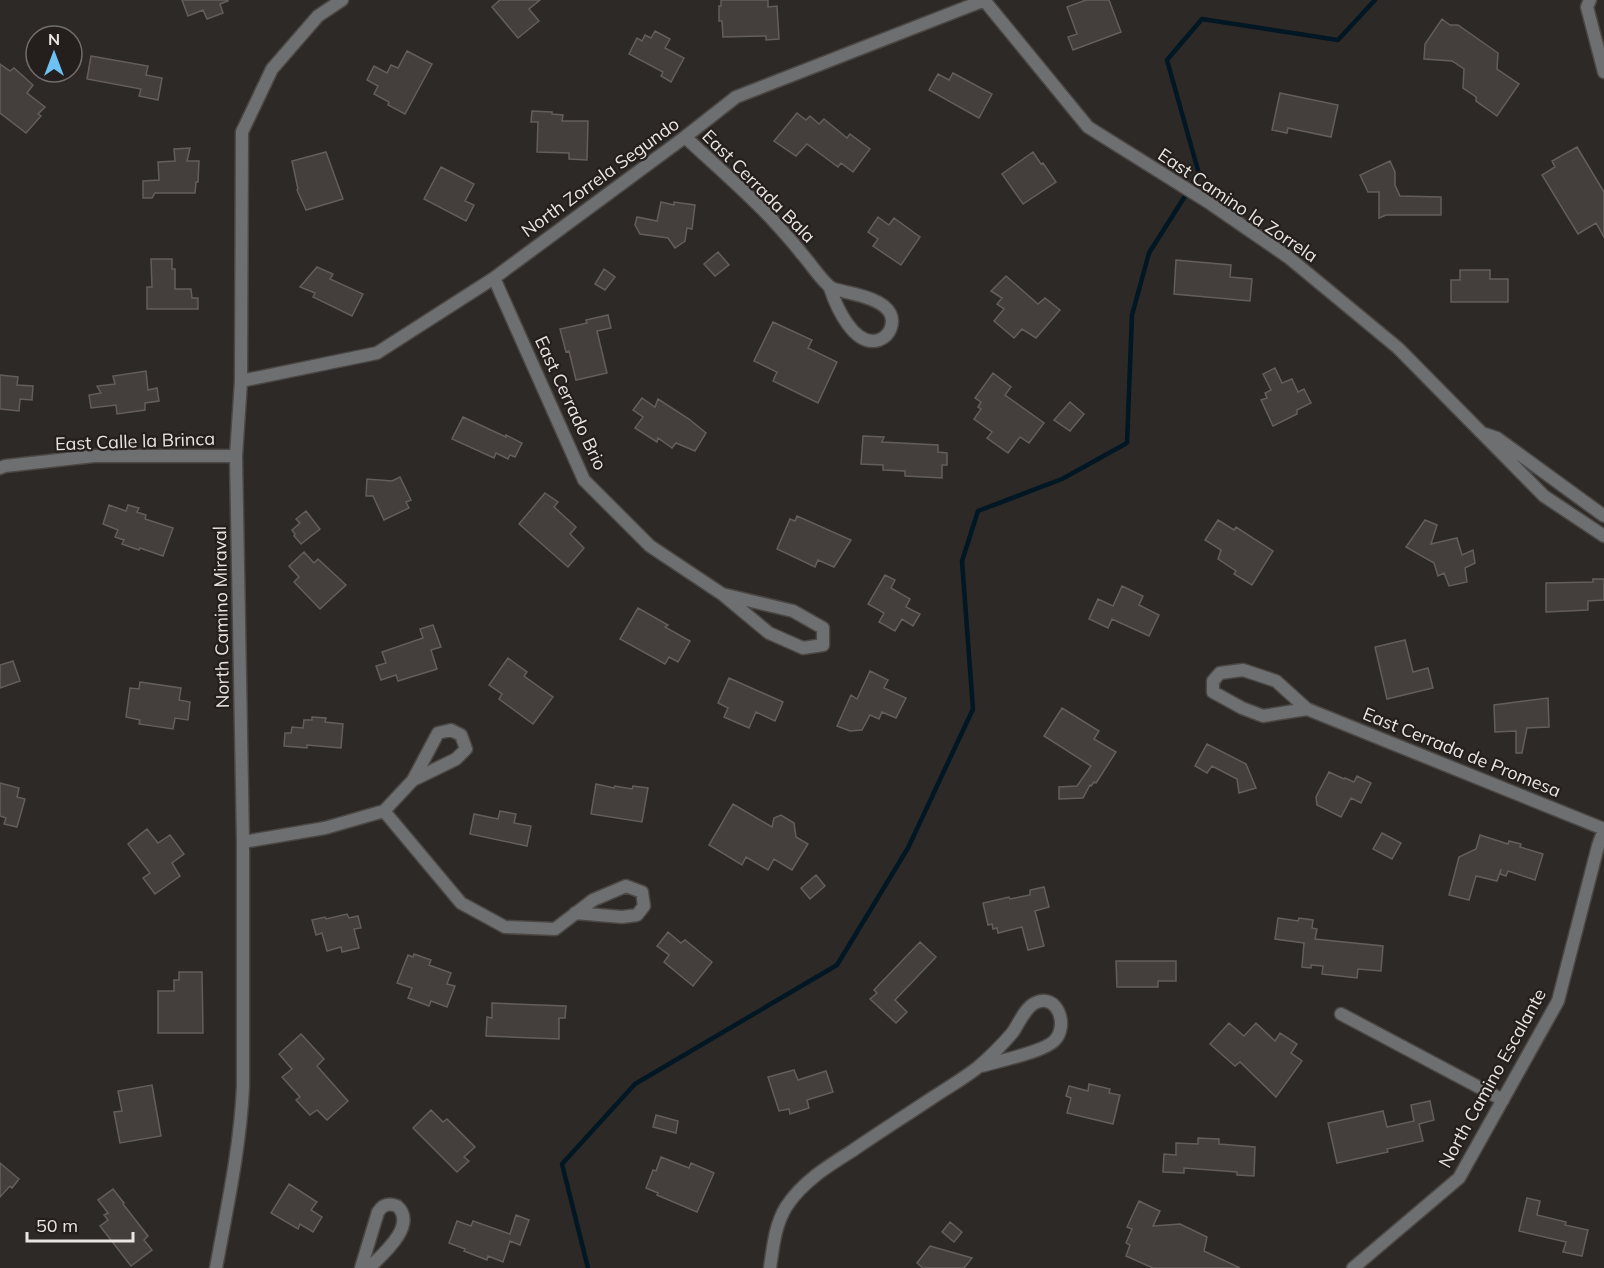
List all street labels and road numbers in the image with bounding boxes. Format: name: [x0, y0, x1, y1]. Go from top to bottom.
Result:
street label: North Zorrela Segundo: [517, 112, 683, 242]
street label: East Cerrada Bala: [698, 125, 820, 247]
street label: East Camino la Zorrela: [1154, 143, 1322, 267]
street label: East Cerrado Brio: [530, 332, 612, 474]
street label: East Calle la Brinca: [55, 427, 215, 455]
street label: North Camino Miraval: [208, 526, 234, 708]
street label: East Cerrada de Promesa: [1360, 702, 1564, 802]
street label: North Camino Escalante: [1433, 984, 1551, 1172]

